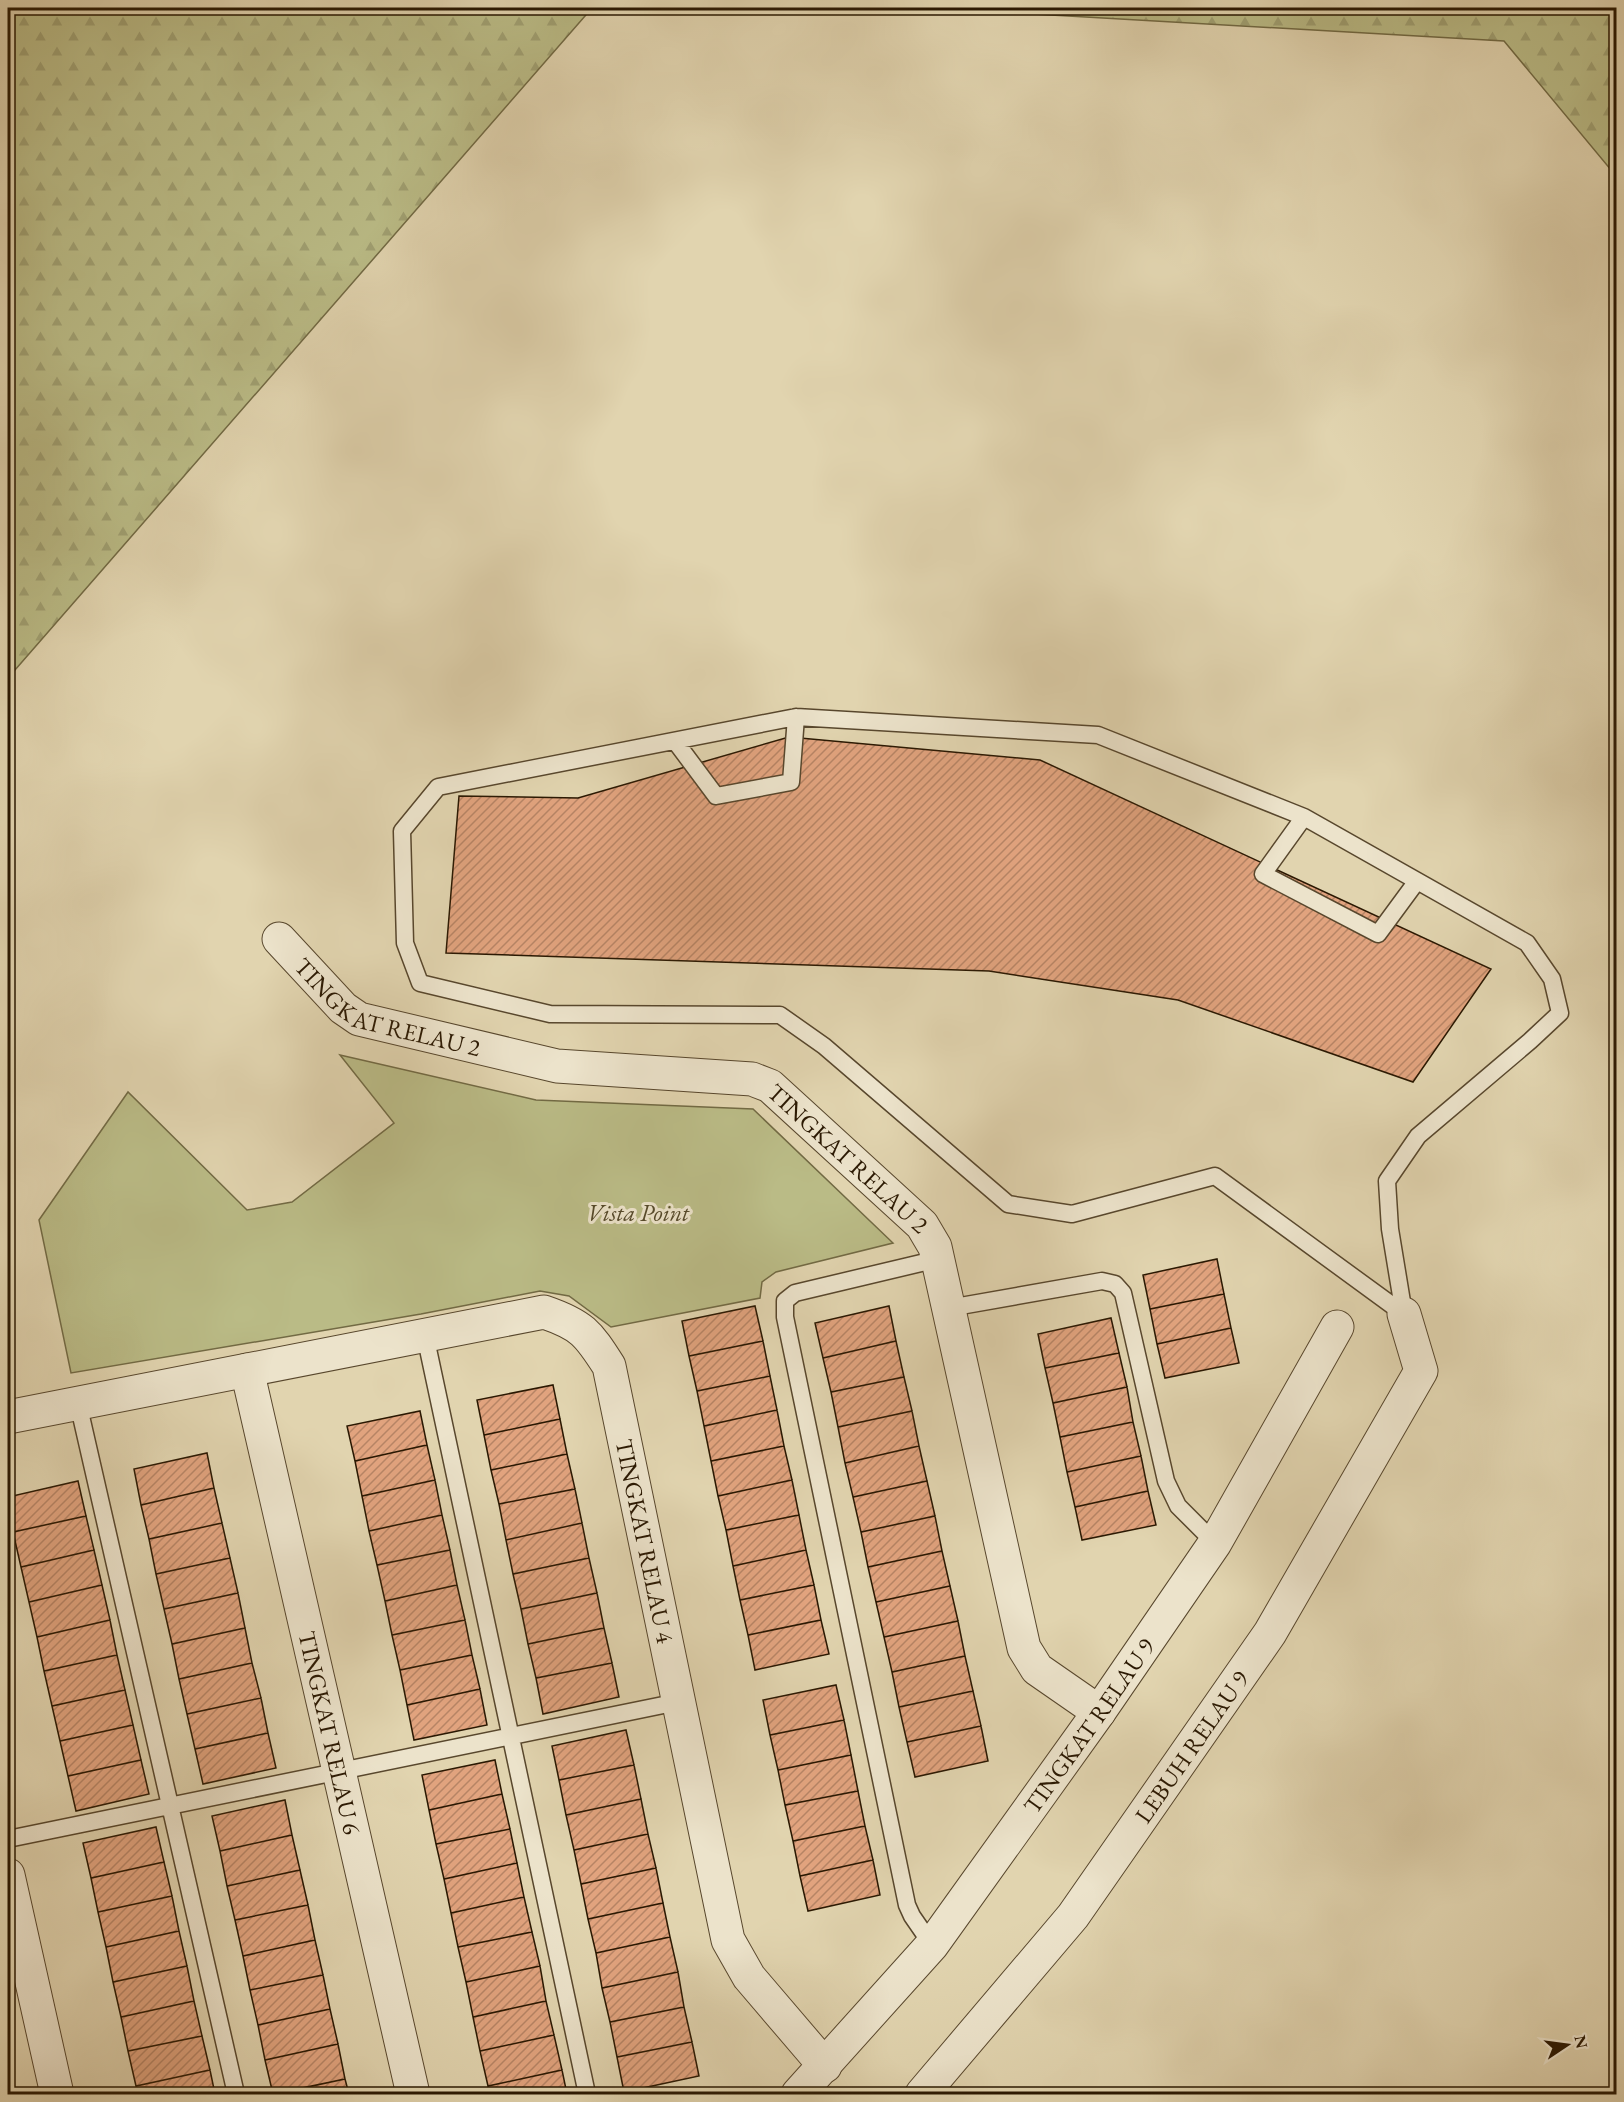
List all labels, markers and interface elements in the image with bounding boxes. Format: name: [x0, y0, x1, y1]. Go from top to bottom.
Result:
street label: TINGKAT RELAU 2: [288, 951, 484, 1063]
street label: TINGKAT RELAU 2: [761, 1076, 936, 1240]
park label: Vista Point: [587, 1197, 690, 1228]
street label: TINGKAT RELAU 4: [609, 1436, 682, 1646]
street label: TINGKAT RELAU 6: [292, 1628, 368, 1837]
street label: TINGKAT RELAU 9: [1016, 1631, 1161, 1819]
street label: LEBUH RELAU 9: [1127, 1664, 1255, 1829]
north arrow: [1537, 2015, 1597, 2075]
text: N: [1569, 2033, 1593, 2050]

